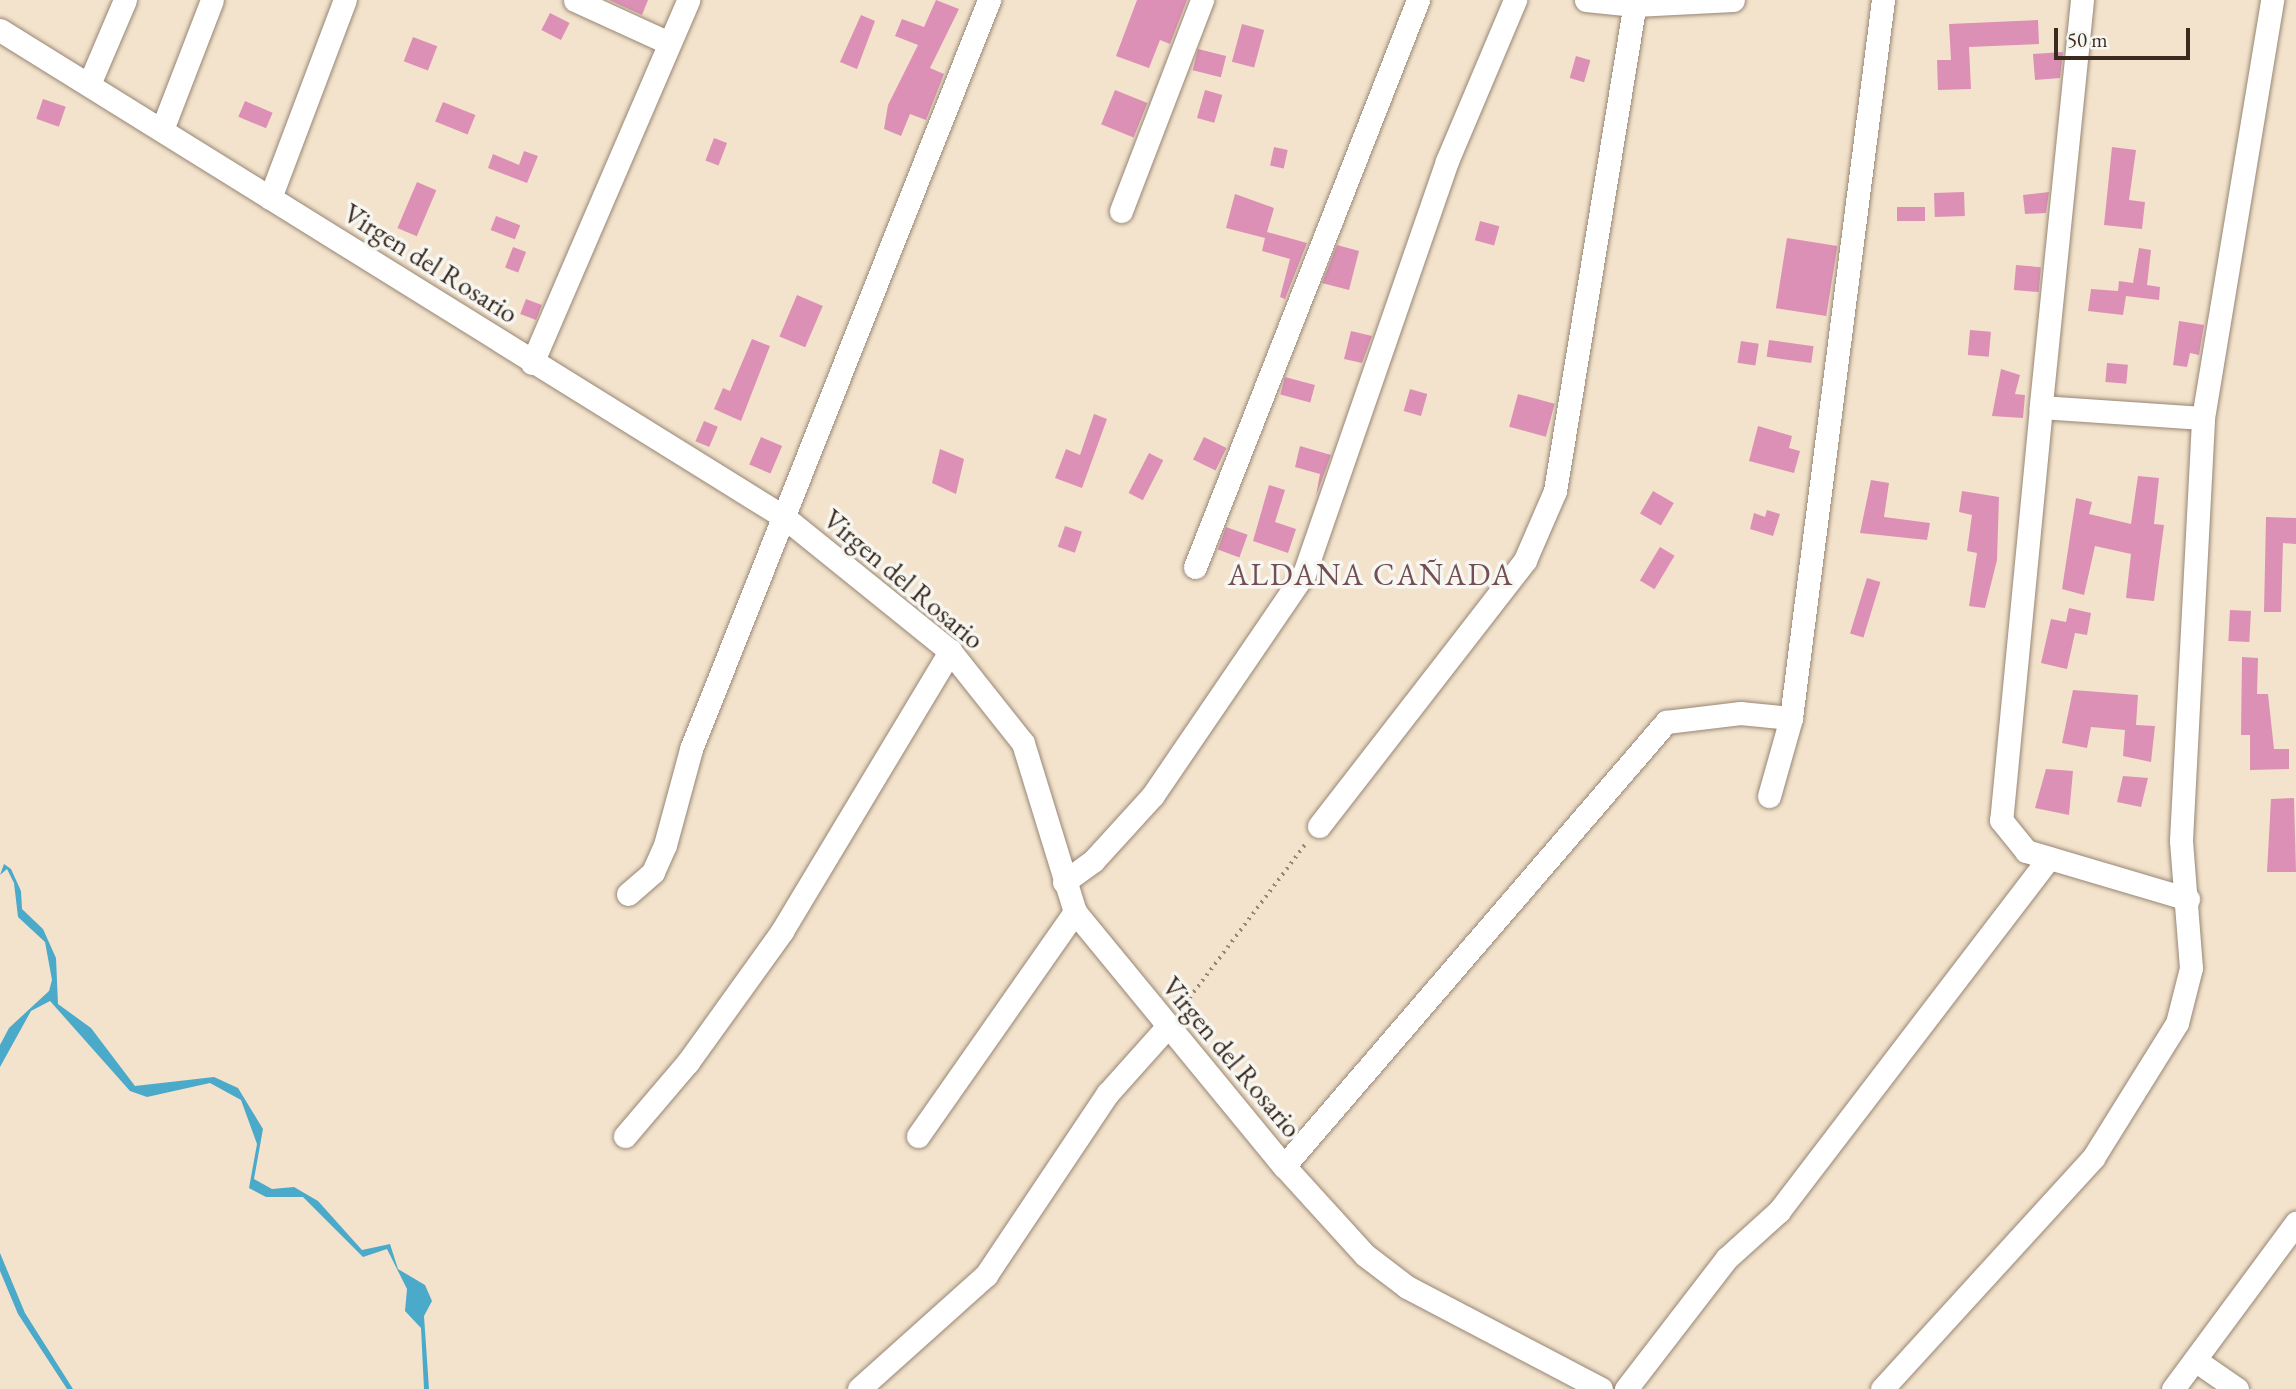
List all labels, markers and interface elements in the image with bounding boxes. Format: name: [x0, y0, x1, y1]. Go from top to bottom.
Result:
scale bar: [2058, 14, 2194, 58]
text: 50 m: [2067, 26, 2108, 53]
street label: Virgen del Rosario: [338, 196, 524, 330]
street label: Virgen del Rosario: [817, 502, 991, 656]
district label: ALDANA CAÑADA: [1229, 557, 1513, 593]
street label: Virgen del Rosario: [1155, 970, 1309, 1144]

